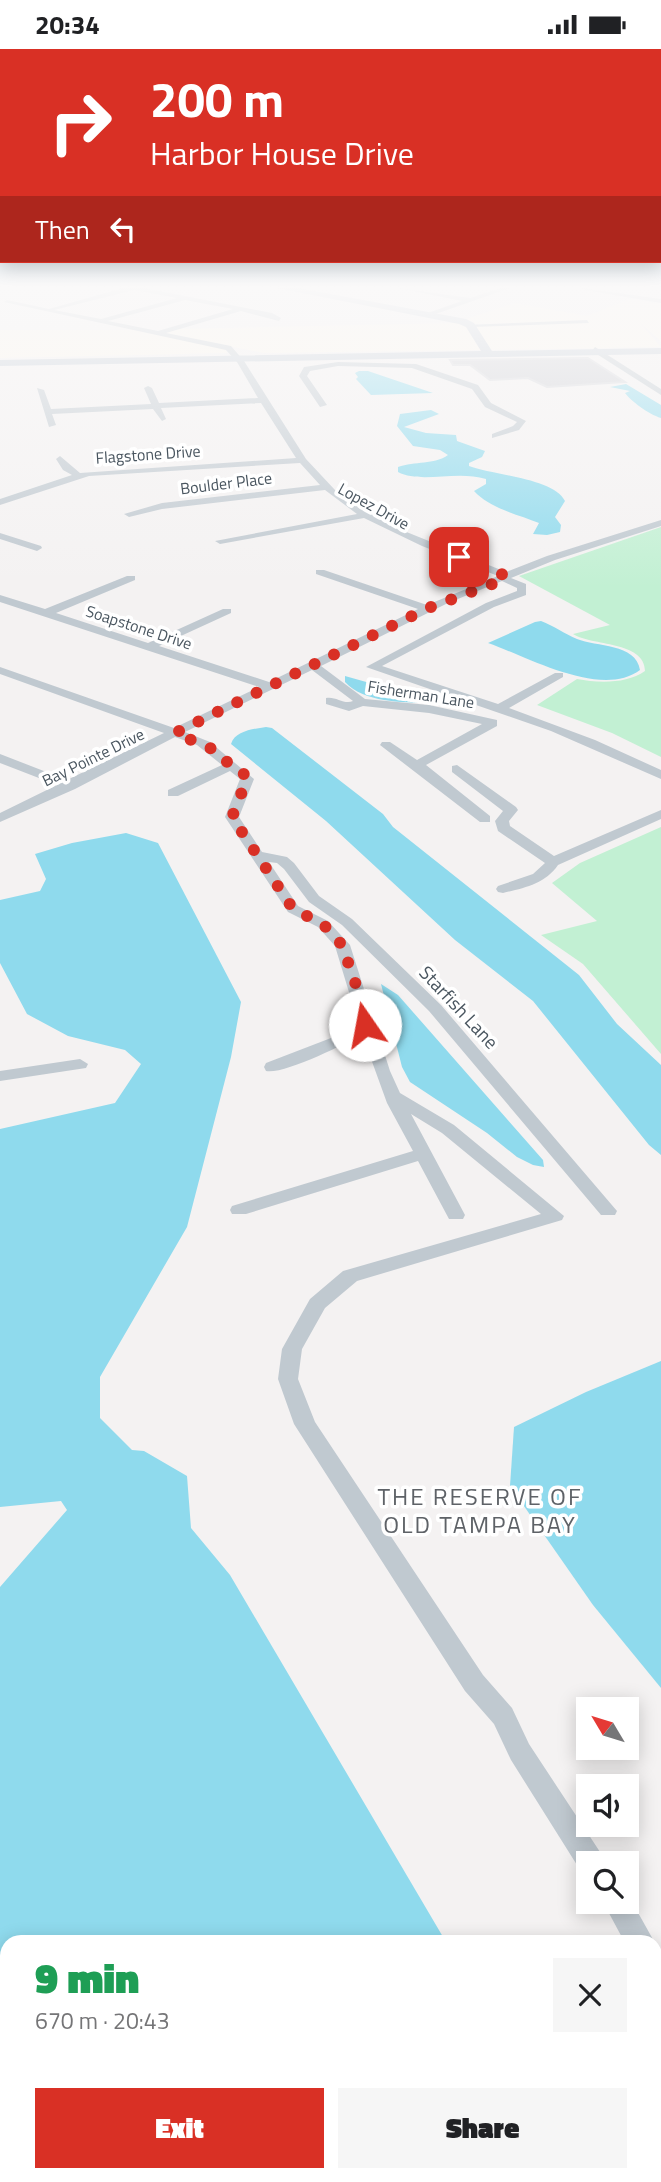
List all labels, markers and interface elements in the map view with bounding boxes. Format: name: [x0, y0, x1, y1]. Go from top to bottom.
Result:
text: 20:34: [35, 5, 100, 44]
text: 200 m: [150, 61, 284, 136]
icon: right: [35, 77, 126, 168]
text: Harbor House Drive: [150, 129, 414, 177]
text: Then: [35, 210, 90, 249]
icon: left: [104, 210, 142, 248]
street label: Flagstone Drive: [95, 438, 201, 470]
street label: Boulder Place: [179, 465, 273, 501]
street label: Lopez Drive: [334, 477, 414, 535]
pin: [429, 527, 489, 587]
icon: arrive: [440, 538, 478, 576]
street label: Soapstone Drive: [83, 599, 195, 655]
street label: Fisherman Lane: [366, 674, 476, 714]
street label: Bay Pointe Drive: [38, 722, 148, 792]
street label: Starfish Lane: [413, 958, 506, 1055]
position arrow: [328, 988, 402, 1062]
district label: THE RESERVE OF OLD TAMPA BAY: [377, 1478, 583, 1542]
north arrow: [576, 1697, 639, 1761]
map controls: [576, 1697, 639, 1914]
button: sound: [576, 1774, 639, 1837]
button: search: [576, 1851, 639, 1914]
text: 9 min: [35, 1945, 139, 2009]
button: close: [553, 1958, 627, 2032]
text: 670 m · 20:43: [35, 2003, 170, 2038]
button: Exit: [35, 2088, 324, 2168]
button: Share: [338, 2088, 627, 2168]

